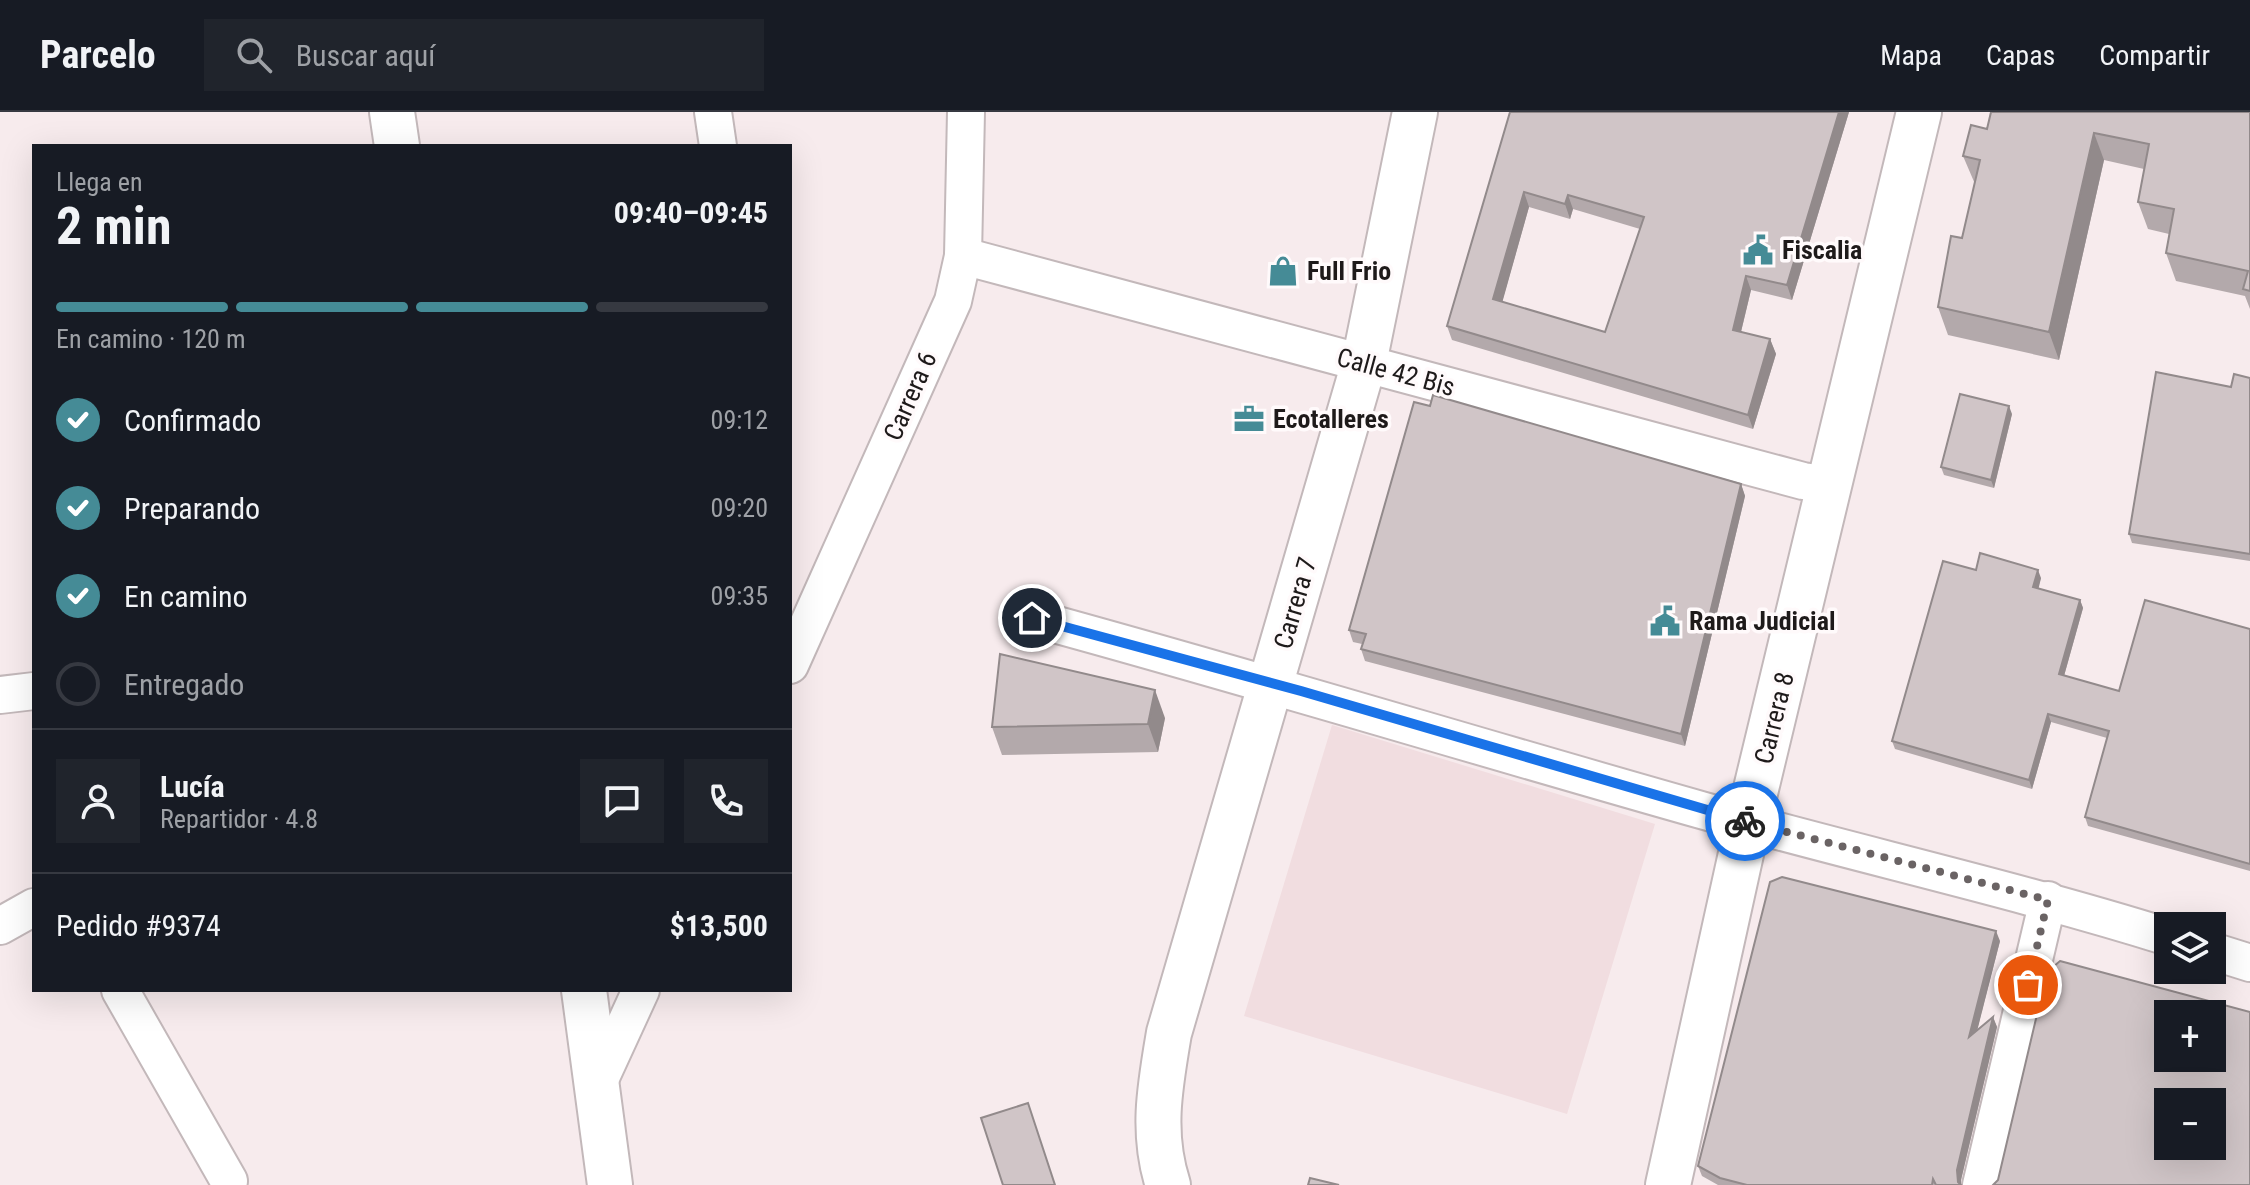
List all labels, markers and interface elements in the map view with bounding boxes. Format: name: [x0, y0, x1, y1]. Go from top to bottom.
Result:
search box: [204, 19, 764, 91]
text: Parcelo: [40, 33, 156, 77]
icon: search: [232, 33, 276, 77]
text: Buscar aquí: [296, 38, 435, 73]
text: Mapa: [1880, 39, 1942, 72]
text: Capas: [1986, 39, 2055, 72]
text: Compartir: [2099, 39, 2210, 72]
text: Llega en: [56, 167, 143, 197]
text: 09:40–09:45: [614, 195, 768, 230]
text: 2 min: [56, 196, 172, 257]
public building icon: Fiscalia: [1741, 233, 1775, 267]
place label: Fiscalia: [1782, 235, 1862, 265]
shop icon: Full Frio: [1266, 254, 1300, 288]
place label: Full Frio: [1307, 256, 1391, 286]
text: En camino · 120 m: [56, 324, 245, 354]
street label: Calle 42 Bis: [1334, 342, 1458, 402]
street label: Carrera 6: [877, 347, 943, 445]
icon: check: [56, 398, 100, 442]
office icon: Ecotalleres: [1232, 402, 1266, 436]
text: Confirmado: [124, 403, 261, 438]
place label: Ecotalleres: [1273, 404, 1389, 434]
text: 09:12: [711, 405, 768, 435]
icon: check: [56, 486, 100, 530]
text: Preparando: [124, 491, 260, 526]
text: 09:20: [711, 493, 768, 523]
street label: Carrera 7: [1268, 554, 1322, 652]
icon: check: [56, 574, 100, 618]
text: En camino: [124, 579, 248, 614]
text: 09:35: [711, 581, 768, 611]
pin: [998, 584, 1066, 652]
icon: home: [1010, 596, 1054, 640]
public building icon: Rama Judicial: [1648, 604, 1682, 638]
place label: Rama Judicial: [1689, 606, 1835, 636]
text: Entregado: [124, 667, 244, 702]
street label: Carrera 8: [1748, 669, 1800, 767]
button: person: [56, 759, 140, 843]
button: chat: [580, 759, 664, 843]
button: phone: [684, 759, 768, 843]
text: Lucía: [160, 769, 225, 804]
courier: [1705, 781, 1785, 861]
icon: bike: [1723, 799, 1767, 843]
text: Repartidor · 4.8: [160, 804, 318, 834]
text: Pedido #9374: [56, 908, 221, 943]
text: $13,500: [670, 908, 768, 943]
map controls: [2154, 912, 2226, 1160]
button: layers: [2154, 912, 2226, 984]
pin: [1994, 951, 2062, 1019]
icon: bag: [2006, 963, 2050, 1007]
button: +: [2154, 1000, 2226, 1072]
button: −: [2154, 1088, 2226, 1160]

